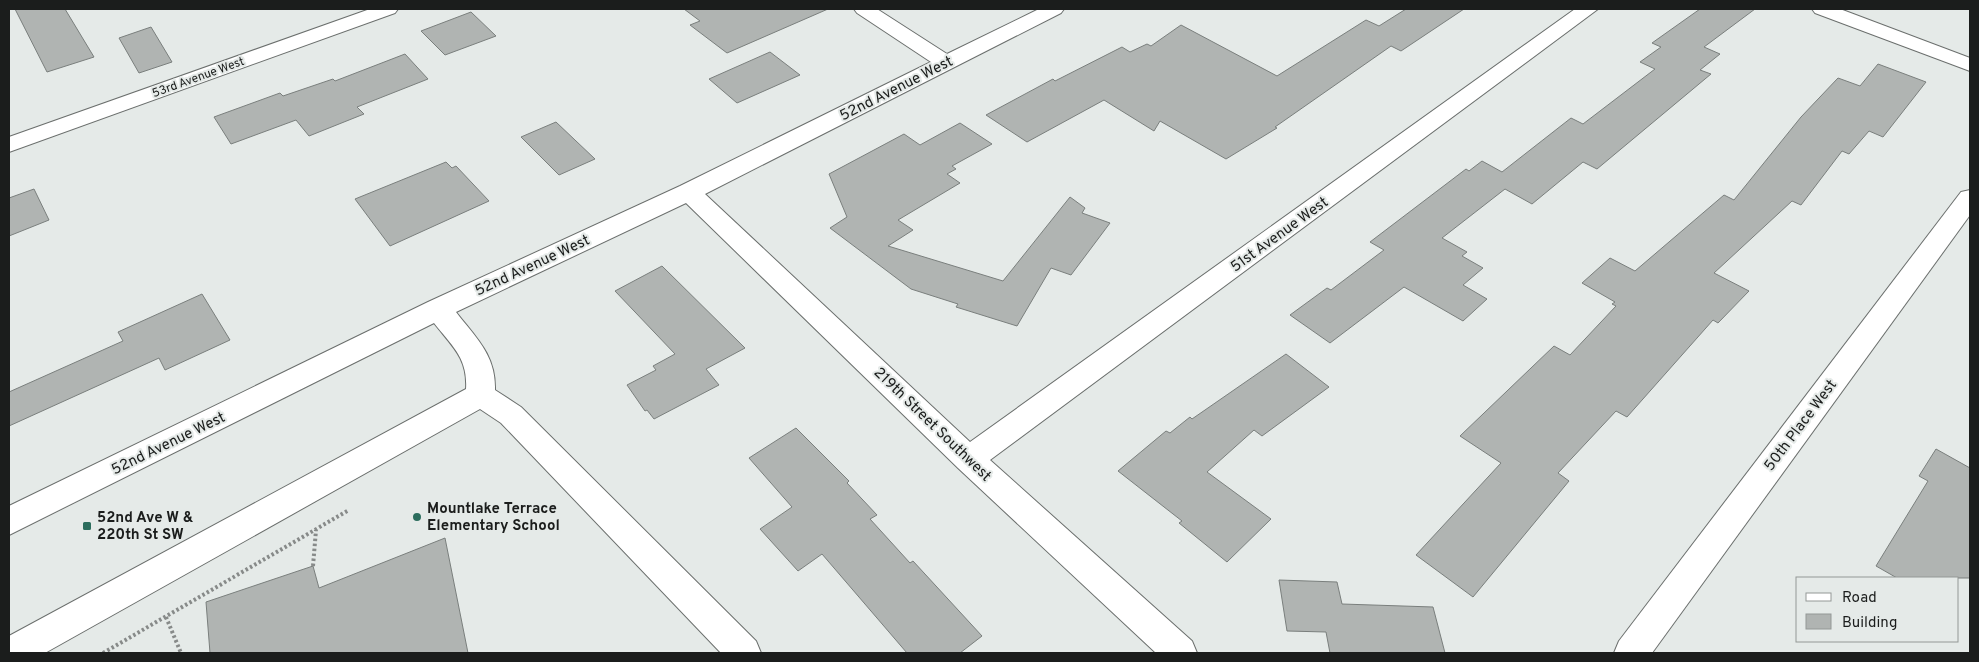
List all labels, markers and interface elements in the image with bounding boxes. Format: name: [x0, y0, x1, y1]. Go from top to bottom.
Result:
street label: 52nd Avenue West: [837, 53, 957, 126]
street label: 53rd Avenue West: [150, 54, 247, 102]
street label: 51st Avenue West: [1227, 193, 1332, 277]
street label: 52nd Avenue West: [472, 231, 593, 301]
street label: 219th Street Southwest: [869, 364, 995, 486]
street label: 50th Place West: [1761, 376, 1842, 475]
street label: 52nd Avenue West: [109, 409, 229, 480]
place label: Mountlake Terrace Elementary School: [427, 500, 560, 536]
place label: 52nd Ave W & 220th St SW: [97, 509, 194, 545]
marker: Mountlake Terrace Elementary School: [411, 511, 423, 523]
marker: 52nd Ave W & 220th St SW: [81, 520, 93, 532]
legend: [1796, 577, 1959, 642]
text: Road: [1842, 589, 1877, 608]
text: Building: [1842, 614, 1897, 633]

